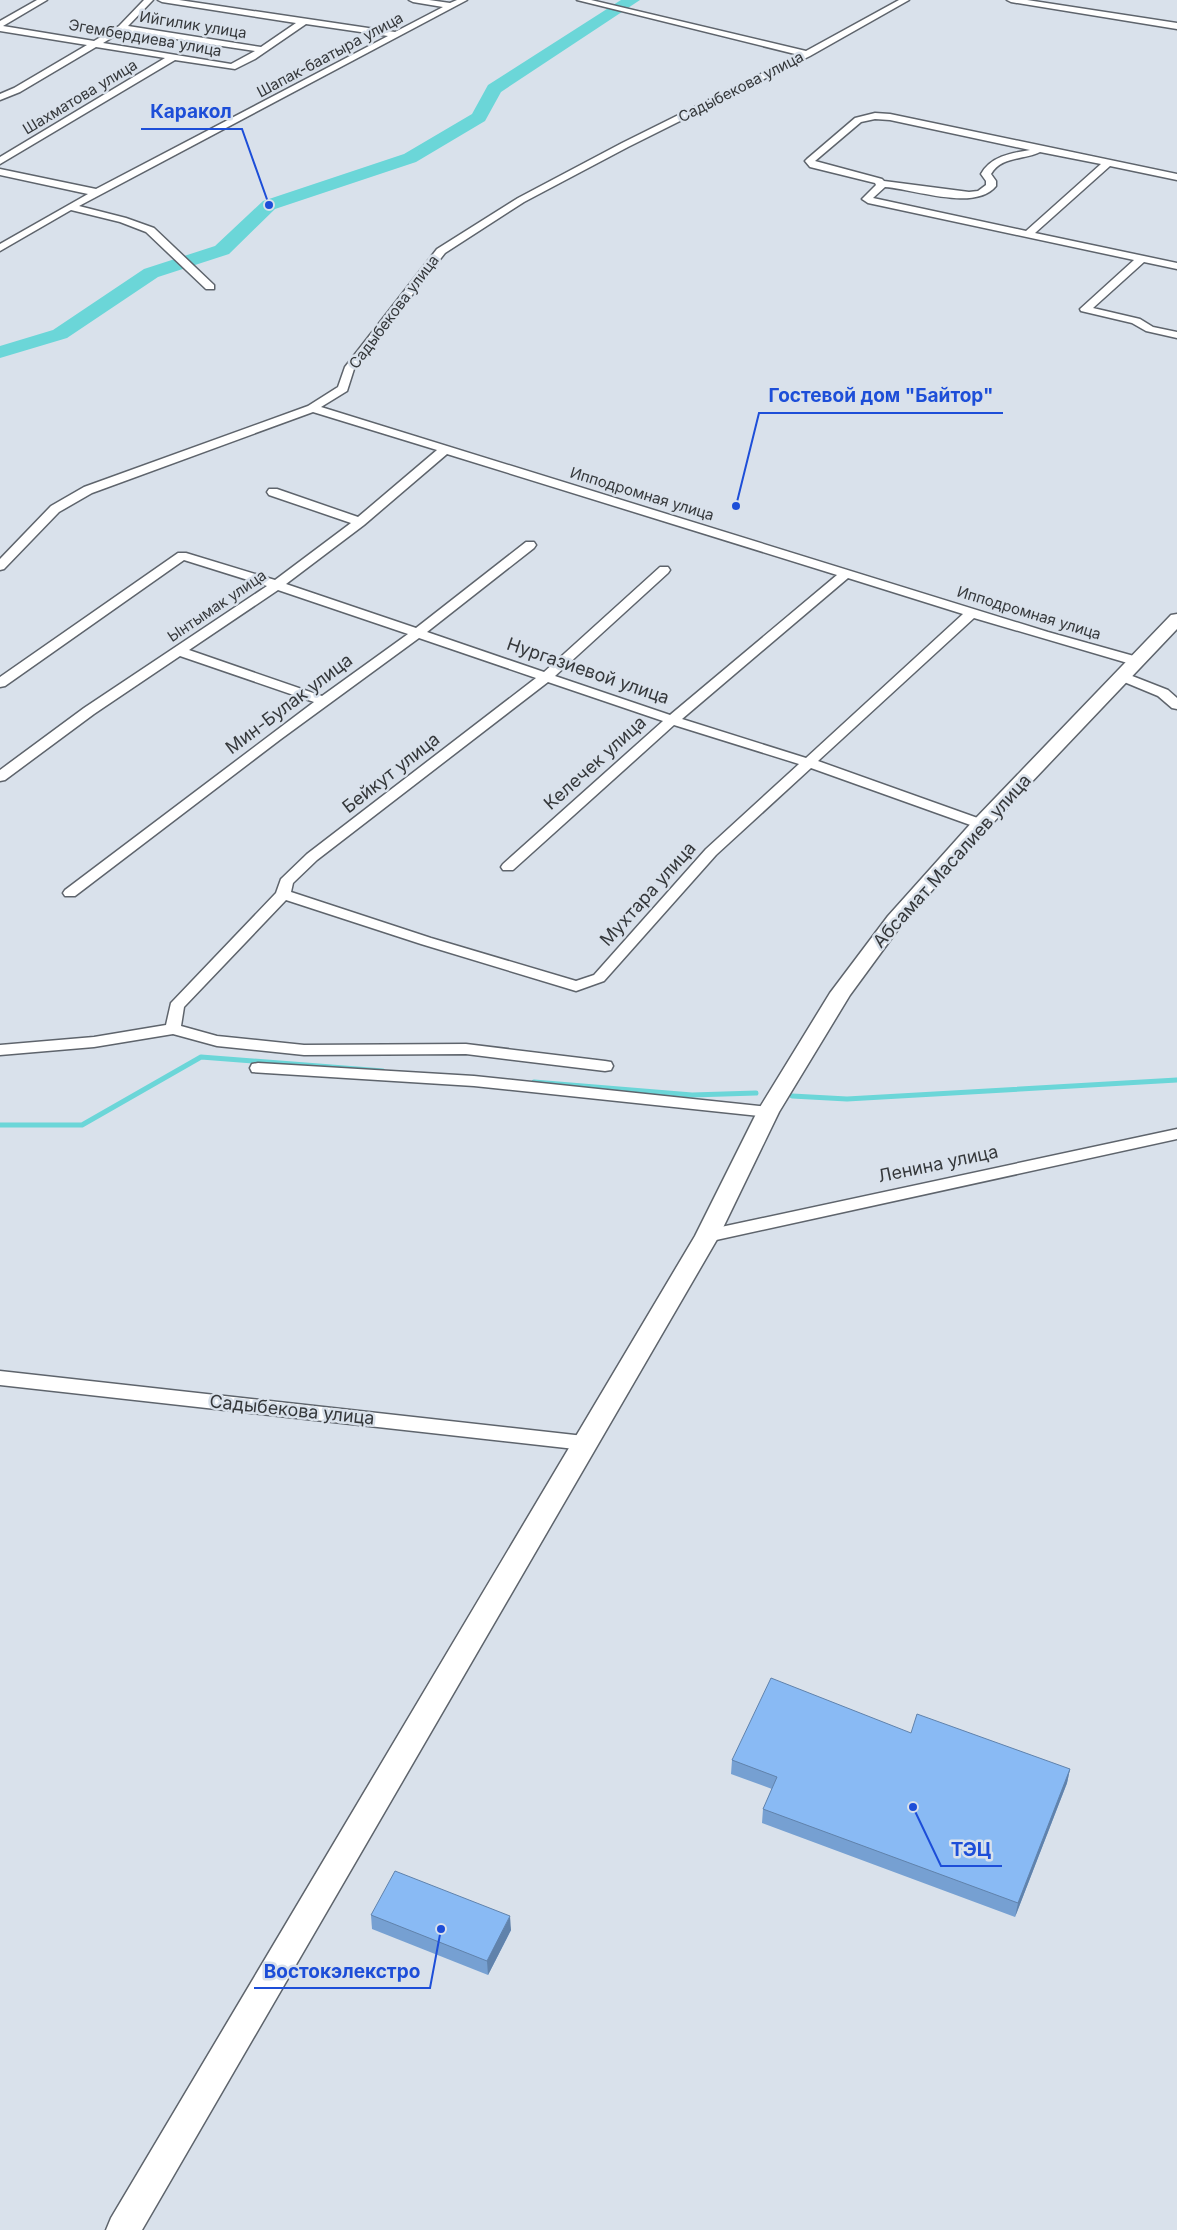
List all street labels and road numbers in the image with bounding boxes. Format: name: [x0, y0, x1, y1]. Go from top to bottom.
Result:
street label: Ийгилик улица: [138, 7, 248, 42]
street label: Шапак-баатыра улица: [253, 8, 406, 101]
street label: Эгембердиева улица: [67, 15, 223, 60]
street label: Садыбекова улица: [675, 47, 807, 126]
street label: Шахматова улица: [19, 55, 141, 138]
street label: Садыбекова улица: [344, 251, 443, 373]
street label: Ипподромная улица: [568, 463, 716, 524]
street label: Ынтымак улица: [164, 565, 270, 646]
street label: Ипподромная улица: [955, 582, 1103, 643]
street label: Нургазиевой улица: [504, 633, 672, 708]
street label: Мин-Булак улица: [221, 649, 356, 758]
street label: Келечек улица: [539, 711, 650, 814]
street label: Бейкут улица: [338, 728, 443, 817]
street label: Абсамат Масалиев улица: [868, 770, 1035, 952]
street label: Мухтара улица: [595, 837, 700, 950]
street label: Ленина улица: [876, 1141, 1000, 1186]
street label: Садыбекова улица: [209, 1390, 376, 1429]

